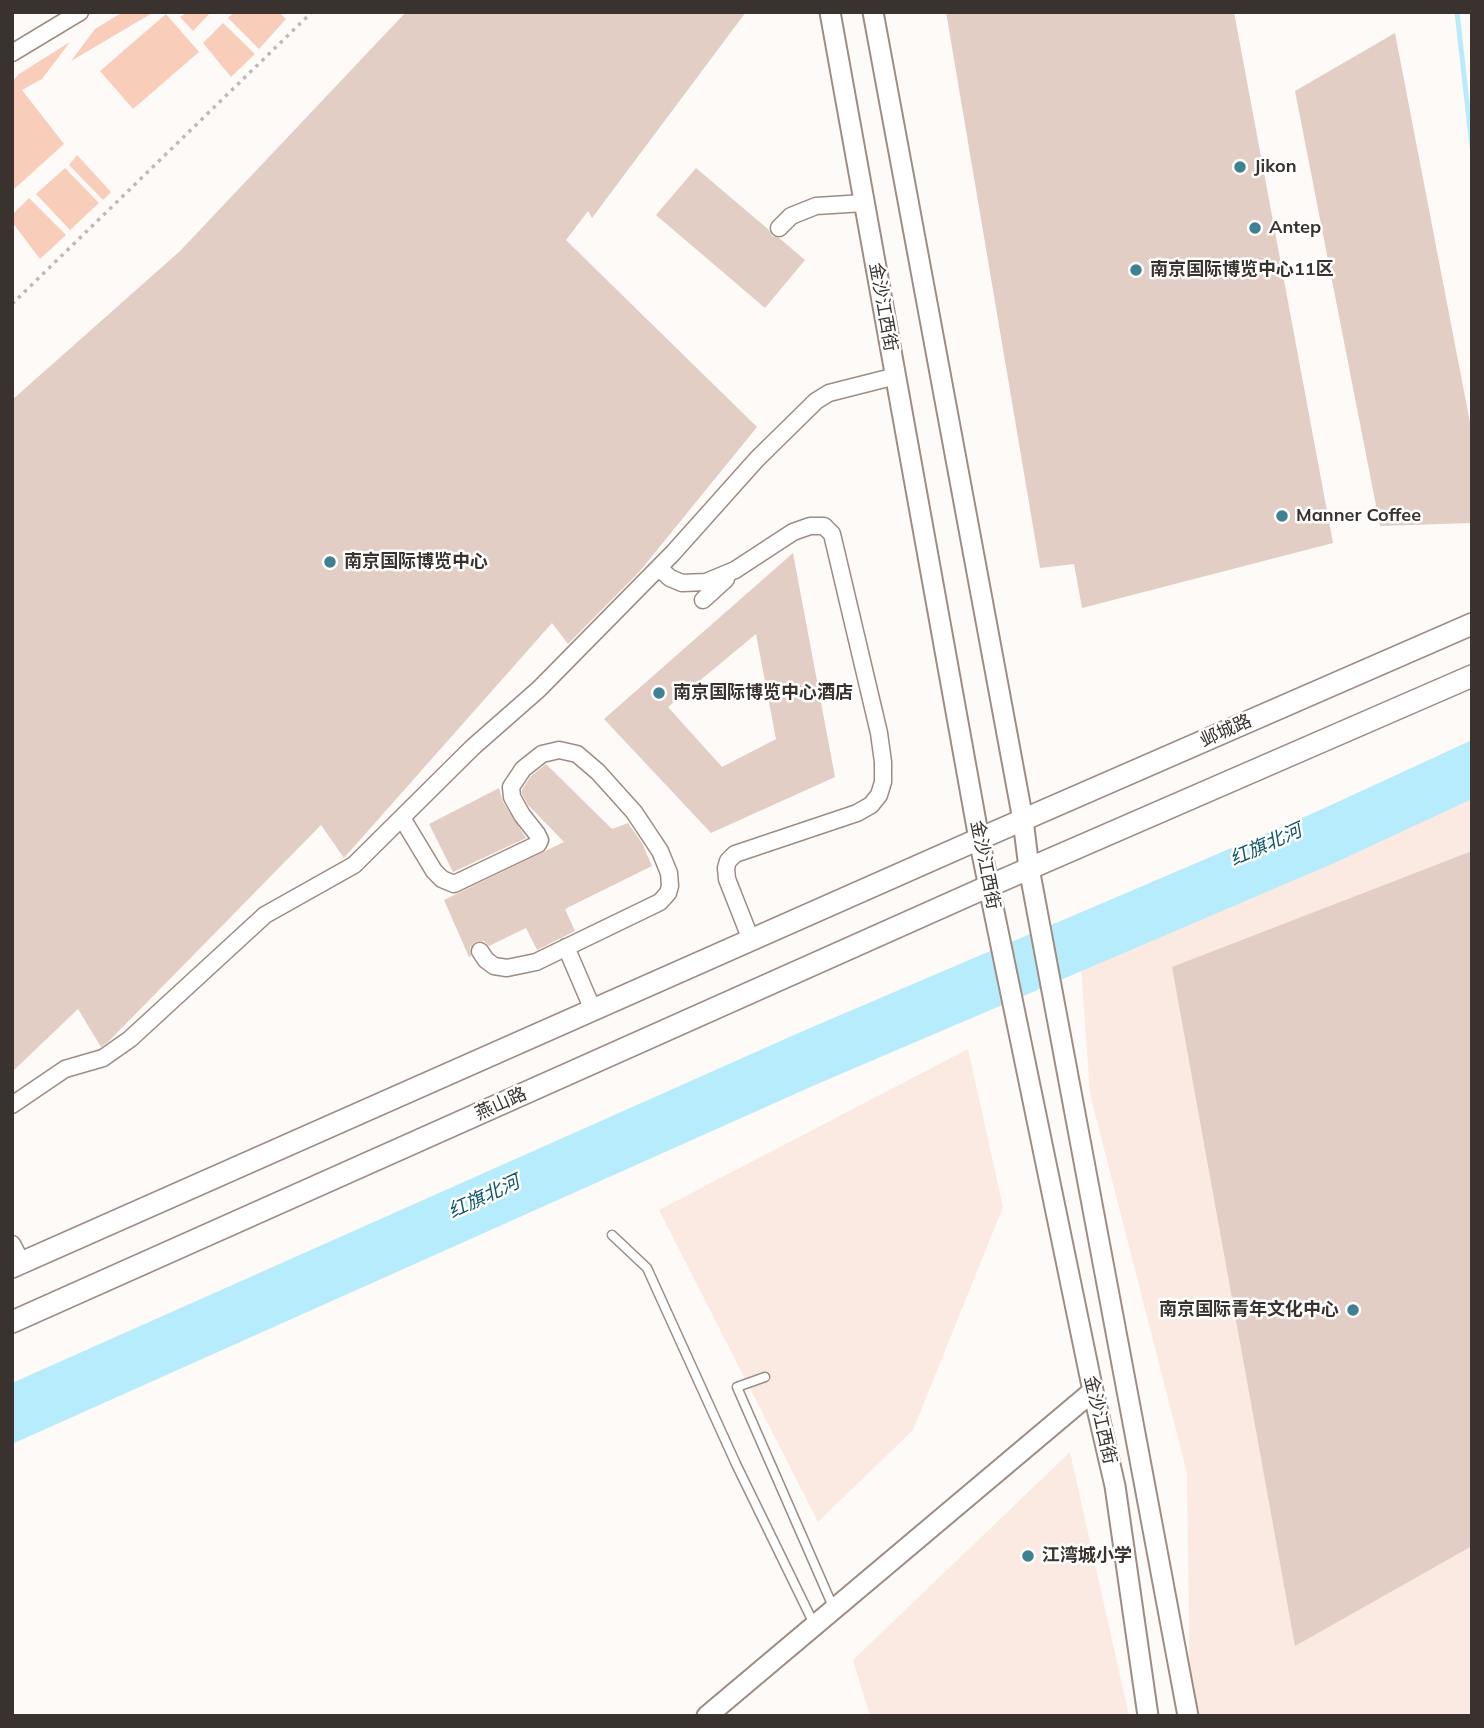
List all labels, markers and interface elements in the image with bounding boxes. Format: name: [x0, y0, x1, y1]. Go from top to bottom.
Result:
place label: Jikon: [1254, 156, 1296, 178]
marker: Jikon: [1232, 159, 1248, 175]
place label: Antep: [1269, 217, 1321, 239]
marker: Antep: [1247, 220, 1263, 236]
place label: 南京国际博览中心11区: [1150, 259, 1334, 281]
street label: 金沙江西街: [865, 261, 901, 353]
marker: 南京国际博览中心11区: [1128, 262, 1144, 278]
place label: Manner Coffee: [1296, 505, 1421, 527]
marker: Manner Coffee: [1274, 508, 1290, 524]
place label: 南京国际博览中心: [344, 551, 488, 573]
marker: 南京国际博览中心: [322, 554, 338, 570]
place label: 南京国际博览中心酒店: [673, 682, 853, 704]
marker: 南京国际博览中心酒店: [651, 685, 667, 701]
street label: 邺城路: [1197, 710, 1255, 752]
street label: 金沙江西街: [966, 819, 1004, 911]
water label: 红旗北河: [1227, 819, 1305, 871]
street label: 燕山路: [472, 1083, 530, 1125]
water label: 红旗北河: [445, 1171, 523, 1223]
place label: 南京国际青年文化中心: [1159, 1299, 1339, 1321]
marker: 南京国际青年文化中心: [1345, 1302, 1361, 1318]
street label: 金沙江西街: [1079, 1374, 1121, 1466]
place label: 江湾城小学: [1042, 1545, 1132, 1567]
marker: 江湾城小学: [1020, 1548, 1036, 1564]

